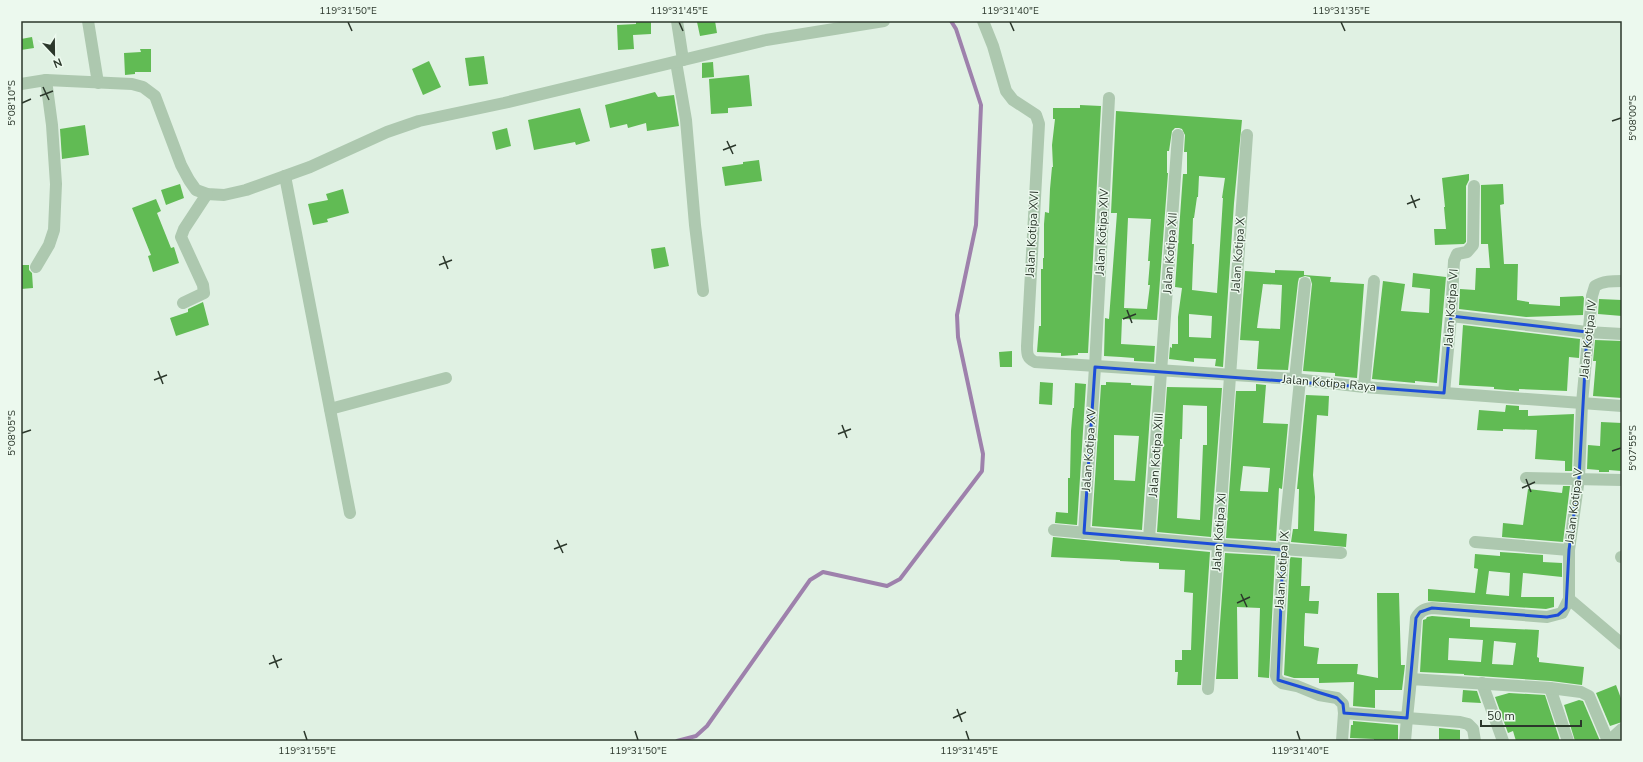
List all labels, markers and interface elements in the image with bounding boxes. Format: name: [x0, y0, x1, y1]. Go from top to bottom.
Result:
text: 119°31'50"E: [319, 4, 377, 18]
text: 119°31'45"E: [650, 4, 708, 18]
text: 119°31'40"E: [981, 4, 1039, 18]
text: 119°31'35"E: [1312, 4, 1370, 18]
north arrow: [34, 34, 74, 74]
text: N: [51, 54, 64, 71]
text: 5°08'10"S: [5, 80, 19, 126]
text: 5°08'00"S: [1626, 95, 1640, 141]
street label: Jalan Kotipa XIV: [1092, 188, 1112, 277]
street label: Jalan Kotipa XVI: [1022, 190, 1042, 279]
street label: Jalan Kotipa XII: [1159, 212, 1181, 295]
street label: Jalan Kotipa X: [1227, 217, 1249, 294]
street label: Jalan Kotipa VI: [1440, 268, 1462, 349]
street label: Jalan Kotipa IV: [1576, 298, 1600, 380]
street label: Jalan Kotipa Raya: [1280, 371, 1377, 395]
street label: Jalan Kotipa XV: [1078, 407, 1100, 493]
text: 5°08'05"S: [5, 410, 19, 456]
street label: Jalan Kotipa XIII: [1145, 412, 1167, 499]
text: 5°07'55"S: [1626, 425, 1640, 471]
street label: Jalan Kotipa V: [1561, 467, 1587, 546]
street label: Jalan Kotipa XI: [1208, 492, 1230, 573]
street label: Jalan Kotipa IX: [1271, 530, 1293, 611]
scale bar: [1481, 702, 1581, 728]
text: 50 m: [1487, 708, 1515, 724]
text: 119°31'55"E: [278, 744, 336, 758]
text: 119°31'50"E: [609, 744, 667, 758]
text: 119°31'45"E: [940, 744, 998, 758]
text: 119°31'40"E: [1271, 744, 1329, 758]

